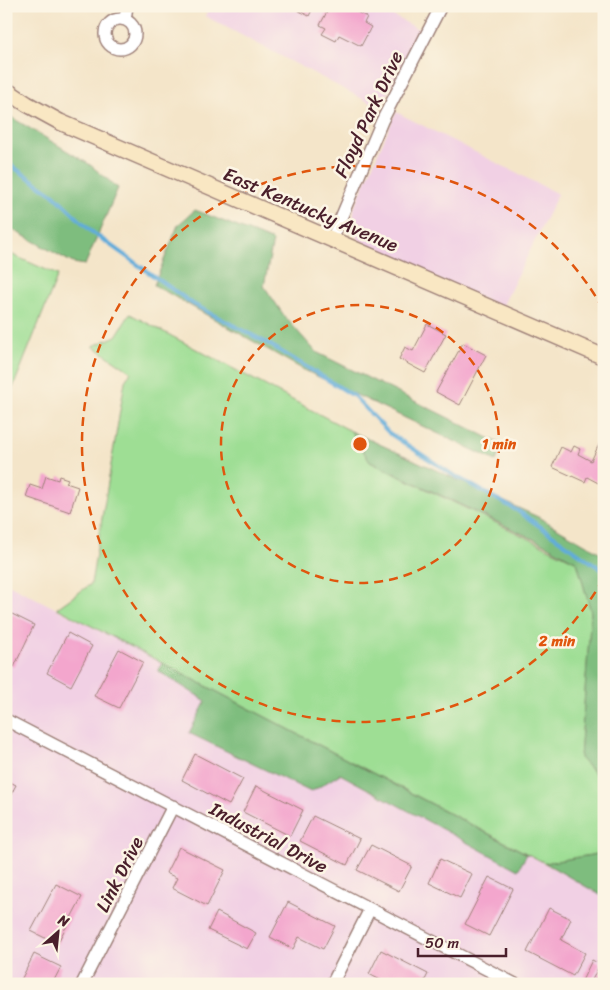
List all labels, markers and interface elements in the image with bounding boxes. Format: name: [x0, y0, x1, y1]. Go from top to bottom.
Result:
street label: Floyd Park Drive: [325, 45, 412, 183]
street label: East Kentucky Avenue: [218, 158, 403, 261]
text: 1 min: [482, 431, 517, 457]
centre of rings: [351, 435, 369, 453]
text: 2 min: [538, 628, 576, 654]
street label: Industrial Drive: [203, 792, 334, 883]
street label: Link Drive: [86, 830, 153, 918]
text: N: [53, 907, 74, 934]
north arrow: [32, 908, 82, 958]
scale bar: [418, 925, 505, 957]
text: 50 m: [425, 930, 460, 956]

